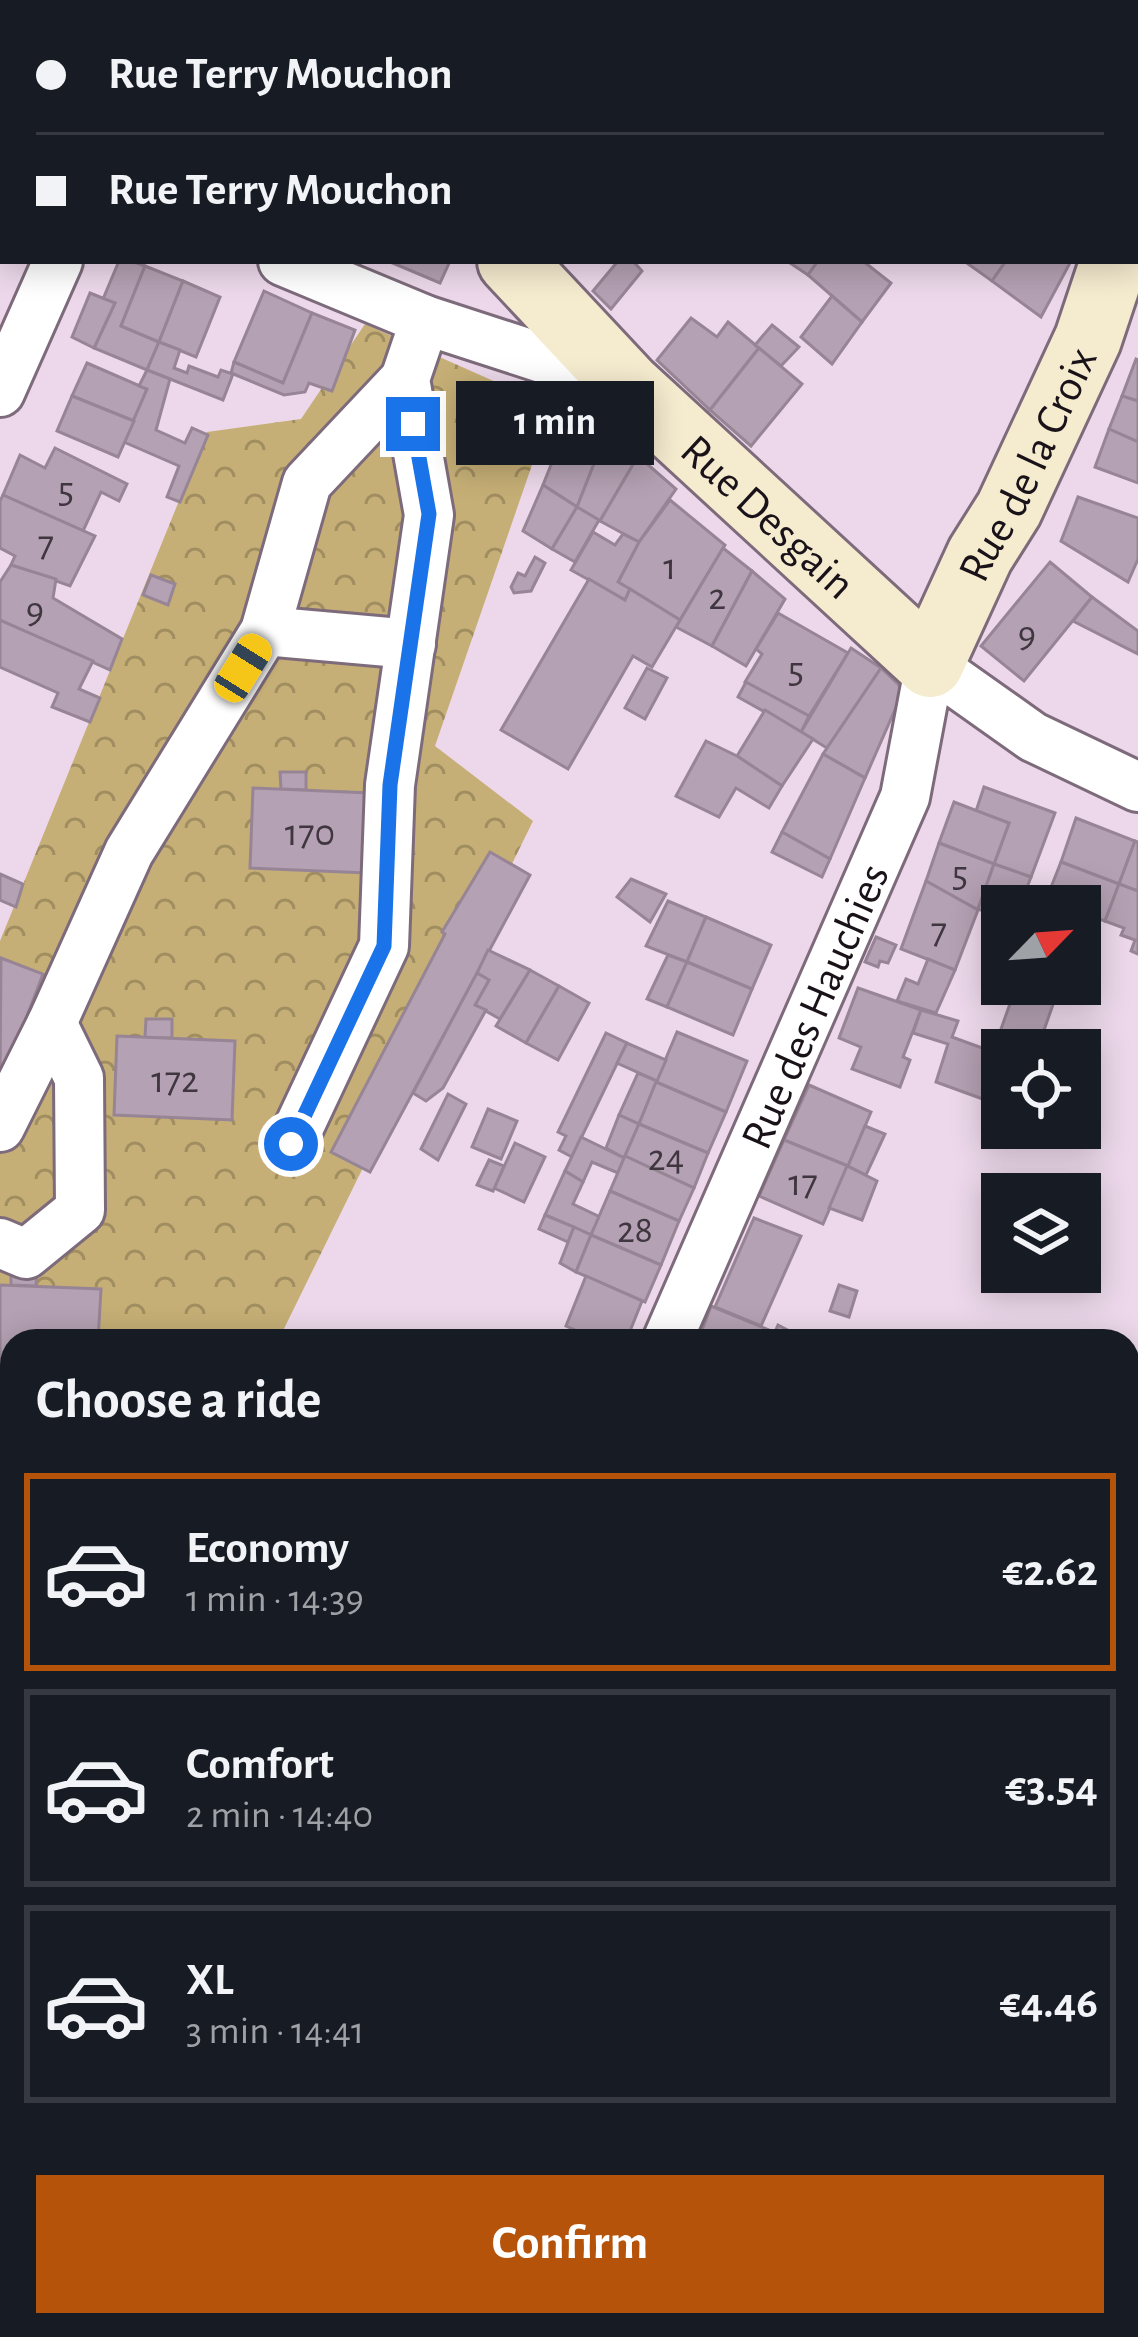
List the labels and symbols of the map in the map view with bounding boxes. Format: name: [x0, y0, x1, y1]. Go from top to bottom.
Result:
street label: Rue de la Croix: [951, 341, 1106, 589]
callout: 1 min: [455, 382, 653, 466]
route end: [386, 397, 440, 451]
street label: Rue Desgain: [672, 427, 863, 608]
house number: 5: [58, 471, 74, 510]
house number: 7: [38, 525, 54, 564]
house number: 1: [663, 548, 677, 587]
house number: 2: [708, 578, 726, 617]
house number: 9: [26, 592, 44, 631]
house number: 9: [1018, 616, 1036, 655]
car: [209, 628, 277, 708]
house number: 5: [788, 651, 804, 690]
house number: 170: [285, 814, 335, 853]
house number: 5: [952, 855, 968, 894]
street label: Rue des Hauchies: [734, 858, 898, 1156]
north arrow: [981, 885, 1101, 1005]
house number: 7: [931, 912, 947, 951]
house number: 172: [151, 1061, 199, 1100]
route start: [264, 1117, 318, 1171]
house number: 24: [648, 1139, 684, 1178]
house number: 17: [788, 1164, 818, 1203]
house number: 28: [617, 1211, 653, 1250]

